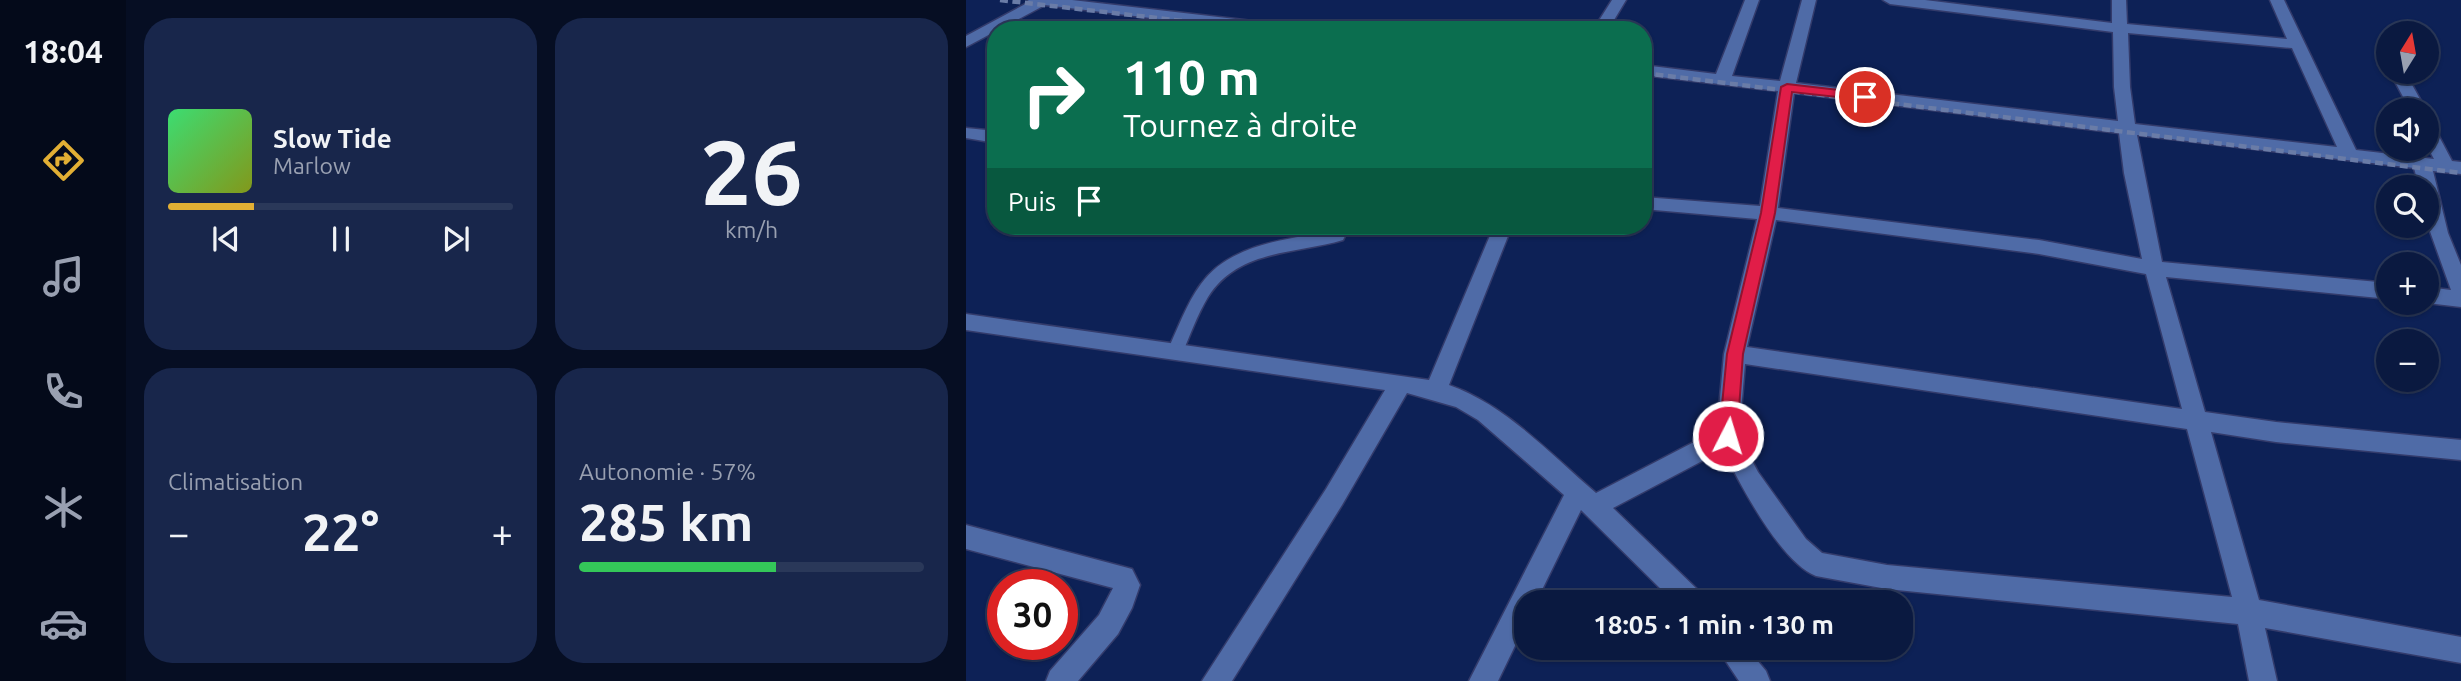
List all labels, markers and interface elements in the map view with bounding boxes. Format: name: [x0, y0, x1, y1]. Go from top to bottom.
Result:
north arrow: [2376, 21, 2440, 84]
map controls: [2376, 21, 2439, 392]
text: 18:04: [23, 33, 103, 69]
icon: right: [1008, 49, 1099, 140]
text: 110 m: [1123, 49, 1260, 104]
pin: [1835, 67, 1895, 127]
icon: arrive: [1846, 78, 1884, 116]
button: sound: [2376, 98, 2439, 161]
text: Tournez à droite: [1123, 107, 1358, 143]
text: 26: [700, 120, 803, 222]
text: Slow Tide: [273, 124, 392, 153]
icon: directions: [39, 136, 88, 185]
text: Marlow: [273, 153, 351, 178]
button: search: [2376, 175, 2439, 238]
icon: arrive: [1070, 182, 1108, 220]
text: Puis: [1008, 187, 1056, 216]
text: km/h: [725, 217, 778, 242]
icon: previous: [207, 220, 245, 258]
icon: pause: [322, 220, 360, 258]
icon: next: [437, 220, 475, 258]
icon: music: [39, 252, 88, 301]
button: +: [2376, 252, 2439, 315]
button: −: [2376, 329, 2439, 392]
icon: phone: [39, 367, 88, 416]
position arrow: [1691, 399, 1765, 473]
text: Autonomie · 57%: [579, 459, 756, 484]
text: Climatisation: [168, 469, 303, 494]
icon: climate: [39, 483, 88, 532]
text: 285 km: [579, 493, 753, 551]
text: 22°: [302, 503, 379, 561]
text: −: [168, 512, 189, 554]
text: +: [492, 512, 513, 554]
speed limit sign: 30: [987, 569, 1078, 660]
icon: car: [39, 599, 88, 648]
text: 18:05 · 1 min · 130 m: [1593, 610, 1834, 639]

